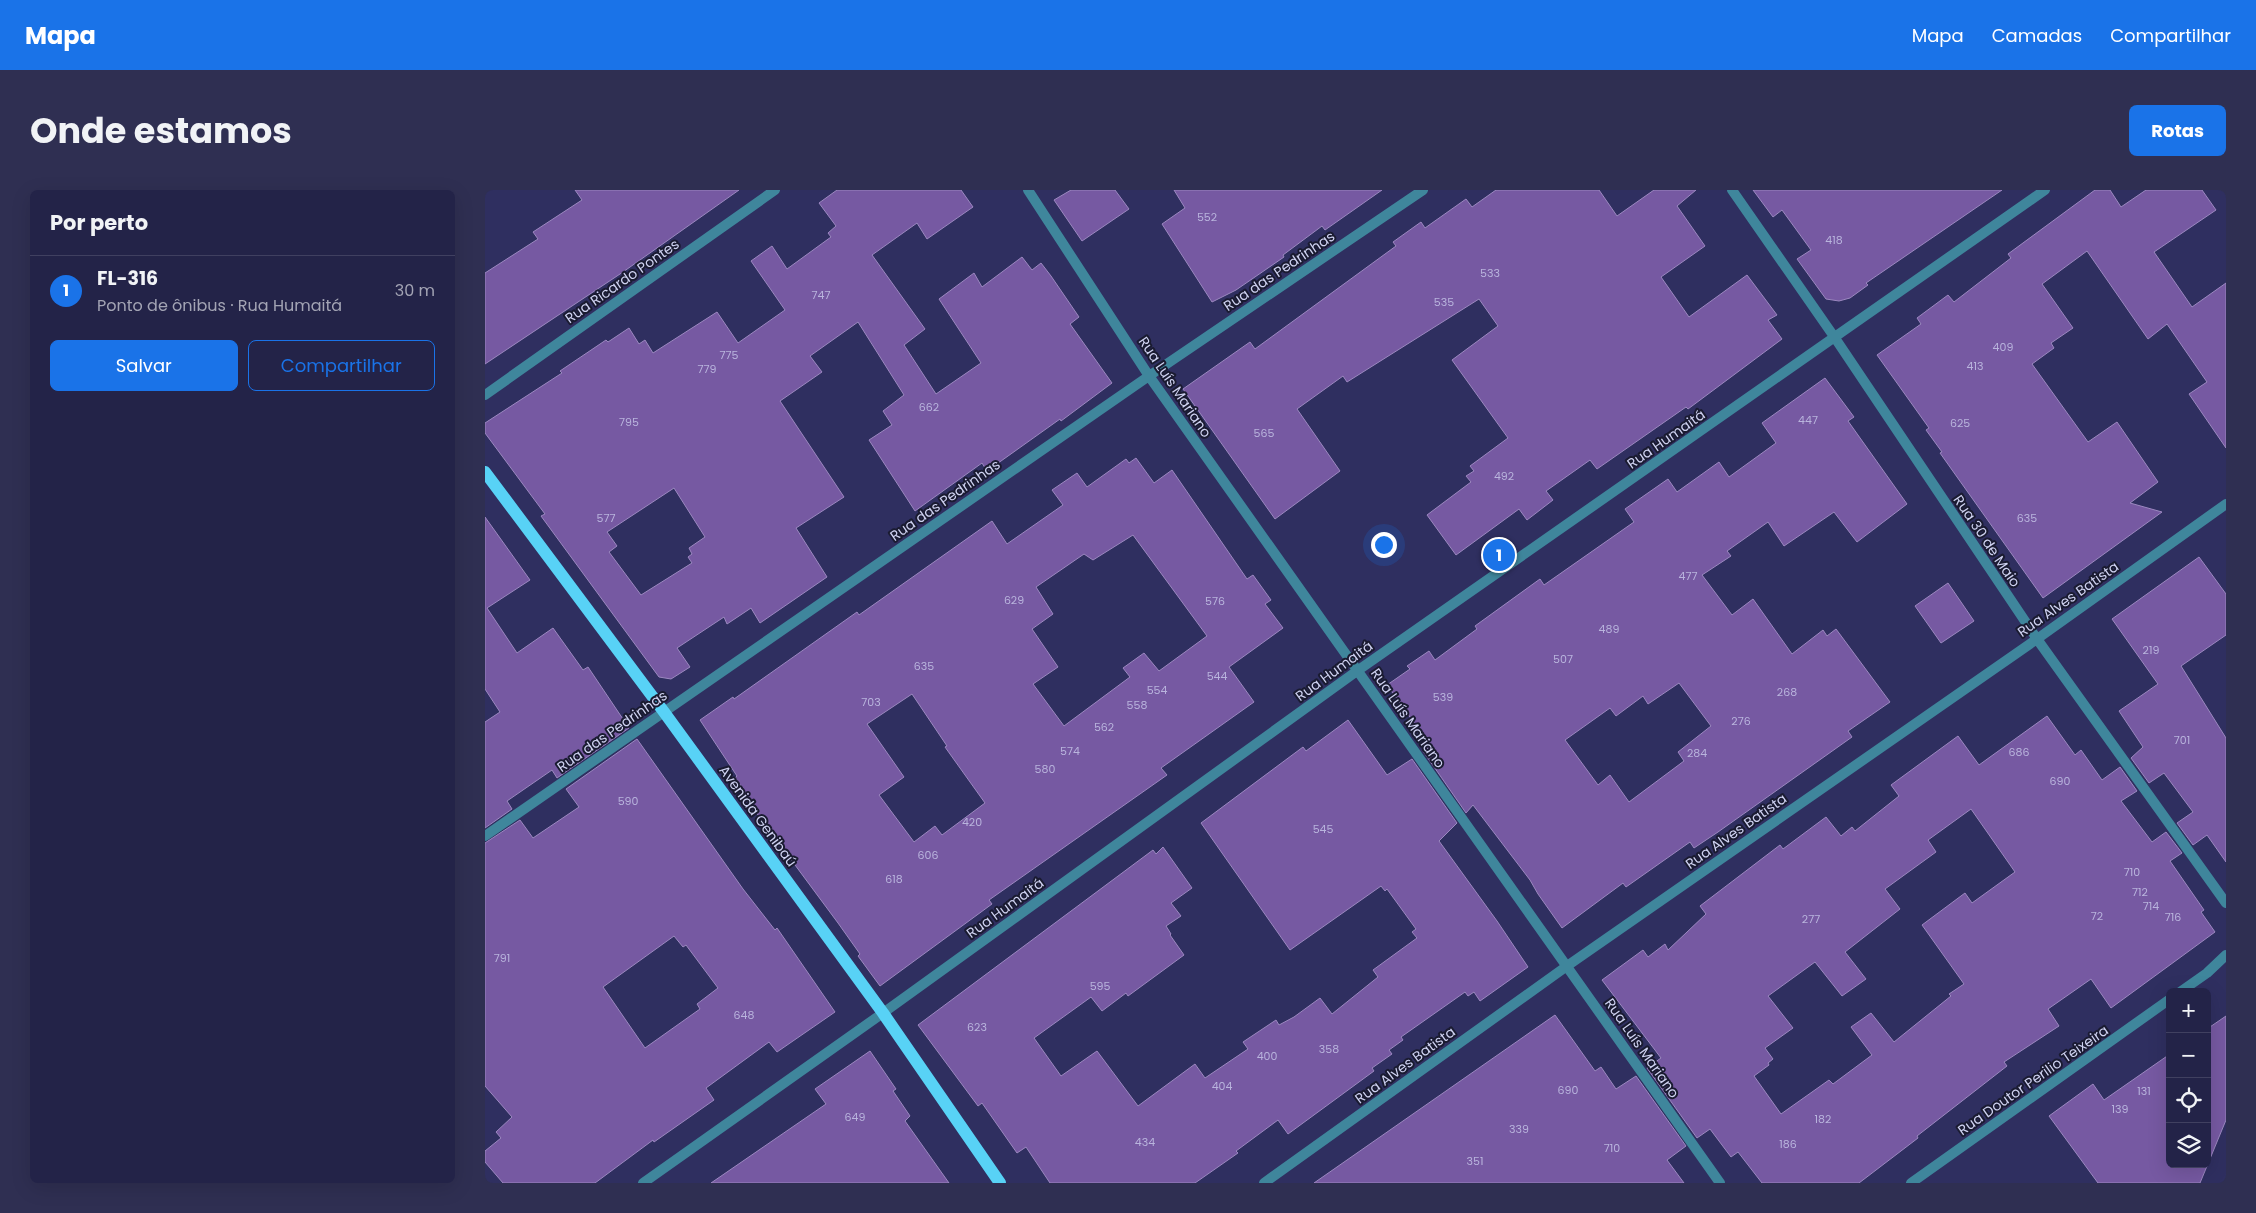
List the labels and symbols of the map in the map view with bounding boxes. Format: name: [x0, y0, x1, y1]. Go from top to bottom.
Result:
house number: 552: [1197, 209, 1217, 225]
street label: Rua das Pedrinhas: [1219, 226, 1339, 316]
house number: 418: [1825, 232, 1843, 248]
street label: Rua Ricardo Pontes: [561, 234, 683, 328]
house number: 533: [1480, 265, 1500, 281]
house number: 747: [812, 287, 830, 303]
house number: 535: [1434, 294, 1454, 310]
street label: Rua Luís Mariano: [1134, 333, 1216, 441]
house number: 409: [1993, 339, 2013, 355]
house number: 775: [720, 347, 739, 363]
house number: 413: [1967, 358, 1983, 374]
house number: 779: [698, 361, 717, 377]
house number: 662: [919, 399, 939, 415]
street label: Rua Humaitá: [1623, 405, 1709, 473]
house number: 447: [1798, 412, 1818, 428]
house number: 795: [619, 414, 639, 430]
house number: 625: [1950, 415, 1970, 431]
house number: 565: [1254, 425, 1274, 441]
street label: Rua das Pedrinhas: [886, 454, 1004, 546]
house number: 492: [1494, 468, 1514, 484]
street label: Rua 30 de Maio: [1949, 491, 2025, 591]
house number: 577: [597, 510, 615, 526]
house number: 635: [2017, 510, 2037, 526]
your location: [1371, 532, 1397, 558]
pin: 1: [1483, 536, 1515, 574]
street label: Rua Alves Batista: [2013, 557, 2123, 641]
house number: 477: [1679, 568, 1697, 584]
house number: 629: [1004, 592, 1024, 608]
house number: 576: [1205, 593, 1225, 609]
house number: 489: [1599, 621, 1619, 637]
street label: Rua Humaitá: [1291, 636, 1377, 706]
house number: 219: [2143, 642, 2159, 658]
house number: 507: [1553, 651, 1573, 667]
house number: 635: [914, 658, 934, 674]
street label: Rua Luís Mariano: [1366, 664, 1450, 772]
house number: 544: [1207, 668, 1227, 684]
house number: 554: [1147, 682, 1167, 698]
house number: 268: [1777, 684, 1797, 700]
street label: Rua das Pedrinhas: [553, 685, 671, 777]
house number: 539: [1433, 689, 1453, 705]
house number: 703: [861, 694, 881, 710]
house number: 558: [1127, 697, 1147, 713]
house number: 276: [1731, 713, 1751, 729]
house number: 562: [1094, 719, 1114, 735]
house number: 701: [2174, 732, 2190, 748]
house number: 574: [1060, 743, 1080, 759]
house number: 686: [2009, 744, 2029, 760]
house number: 284: [1687, 745, 1707, 761]
street label: Avenida Genibaú: [714, 761, 802, 871]
house number: 580: [1035, 761, 1055, 777]
house number: 690: [2050, 773, 2071, 789]
street label: Rua Alves Batista: [1681, 789, 1791, 873]
house number: 590: [618, 793, 638, 809]
house number: 420: [962, 814, 982, 830]
house number: 545: [1313, 821, 1333, 837]
house number: 606: [918, 847, 938, 863]
house number: 710: [2124, 864, 2140, 880]
house number: 618: [885, 871, 903, 887]
street label: Rua Humaitá: [962, 873, 1048, 943]
house number: 712: [2132, 884, 2148, 900]
house number: 714: [2143, 898, 2159, 914]
house number: 72: [2091, 908, 2103, 924]
house number: 716: [2165, 909, 2181, 925]
house number: 277: [1802, 911, 1820, 927]
house number: 791: [494, 950, 510, 966]
house number: 595: [1090, 978, 1110, 994]
street label: Rua Luís Mariano: [1600, 994, 1684, 1102]
house number: 648: [734, 1007, 754, 1023]
house number: 623: [967, 1019, 987, 1035]
street label: Rua Doutor Perilio Teixeira: [1954, 1020, 2112, 1140]
street label: Rua Alves Batista: [1351, 1022, 1459, 1108]
house number: 358: [1319, 1041, 1339, 1057]
house number: 400: [1257, 1048, 1277, 1064]
house number: 404: [1212, 1078, 1232, 1094]
house number: 690: [1558, 1082, 1579, 1098]
house number: 131: [2137, 1083, 2151, 1099]
house number: 139: [2112, 1101, 2129, 1117]
house number: 649: [845, 1109, 865, 1125]
house number: 182: [1815, 1111, 1831, 1127]
house number: 339: [1509, 1121, 1529, 1137]
house number: 434: [1135, 1134, 1155, 1150]
house number: 186: [1779, 1136, 1797, 1152]
house number: 710: [1604, 1140, 1620, 1156]
house number: 351: [1467, 1153, 1483, 1169]

